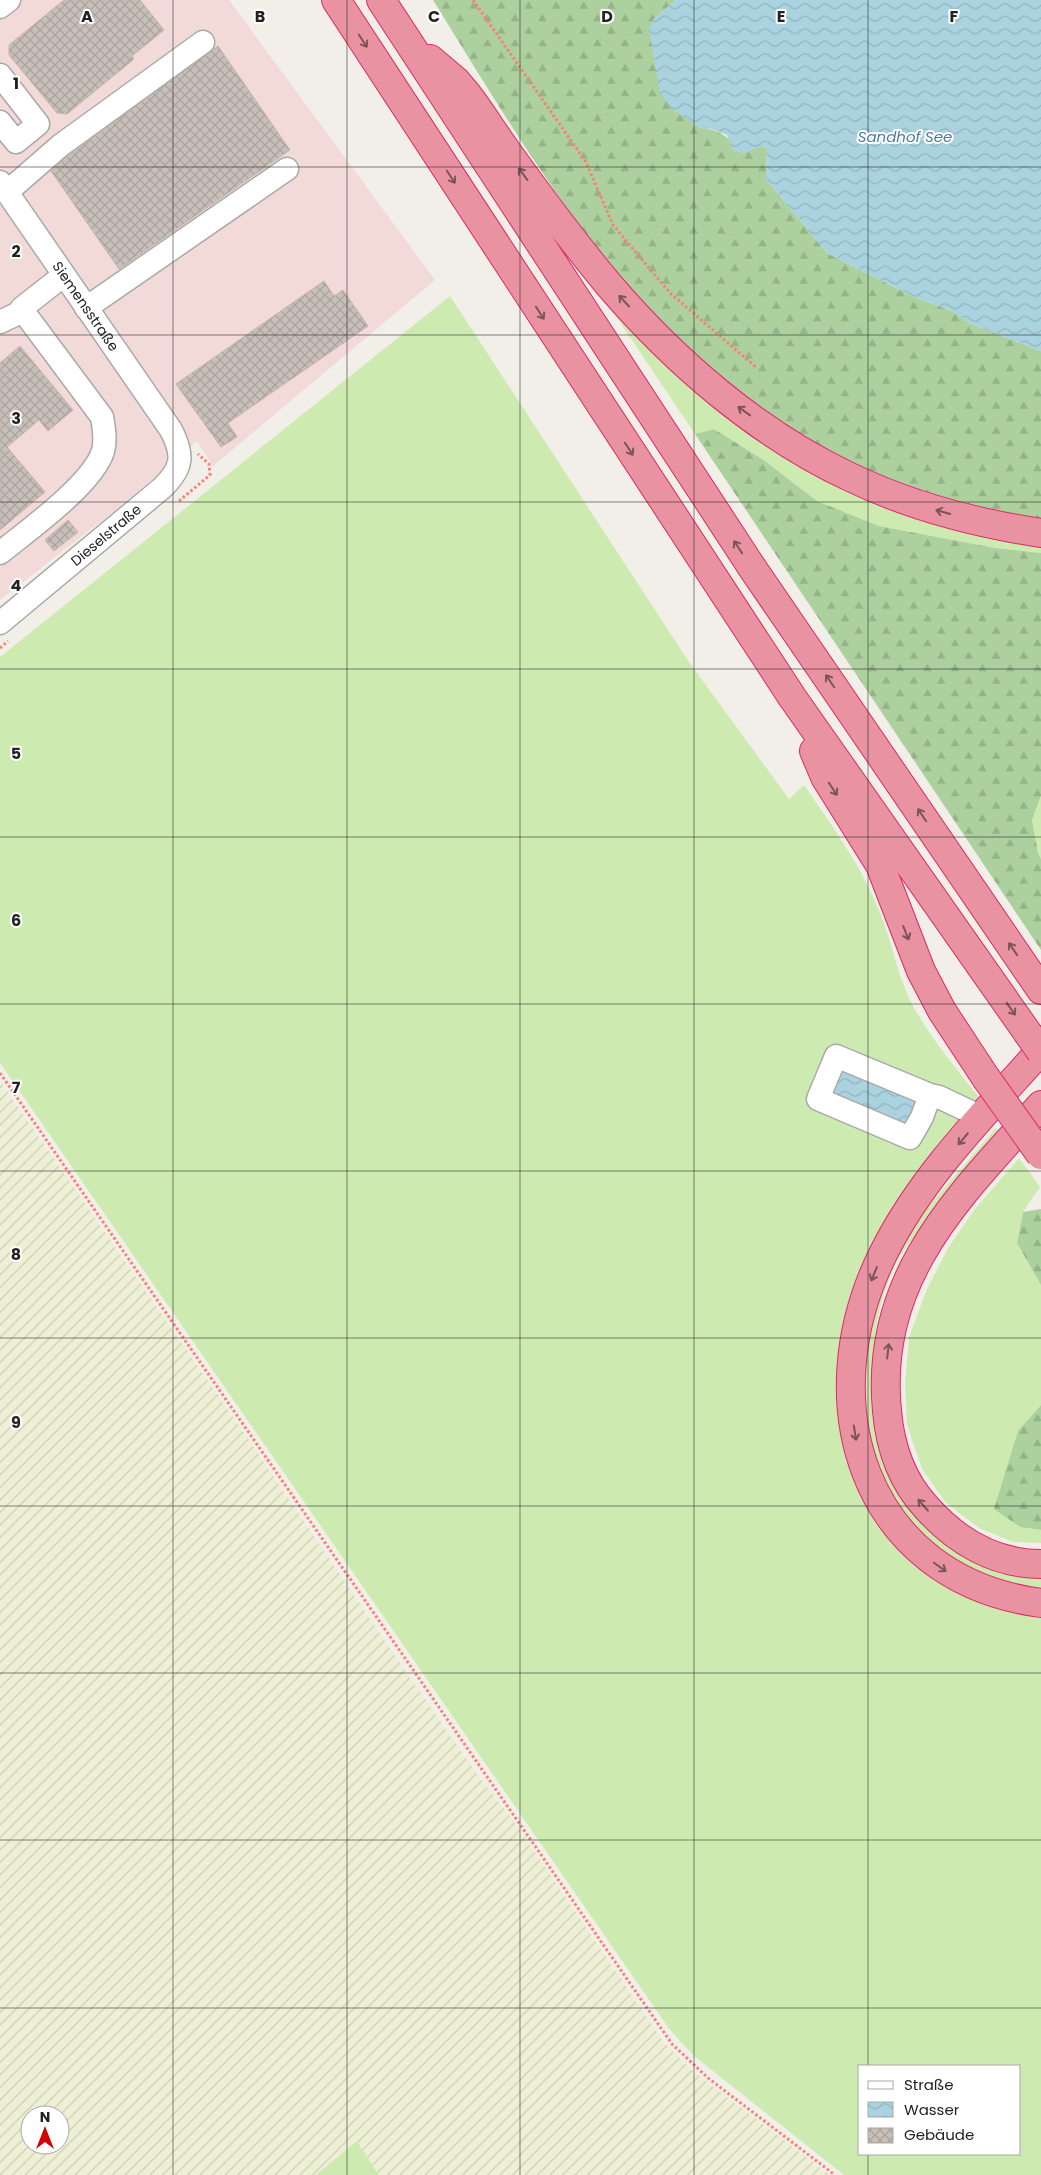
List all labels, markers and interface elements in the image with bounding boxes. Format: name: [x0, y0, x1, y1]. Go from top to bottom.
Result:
text: A: [81, 5, 93, 28]
text: B: [255, 5, 265, 28]
text: C: [428, 5, 440, 28]
text: D: [601, 5, 613, 28]
text: E: [777, 5, 785, 28]
text: F: [950, 5, 959, 28]
one-way arrow: [358, 34, 368, 48]
text: 1: [13, 72, 19, 95]
water label: Sandhof See: [858, 126, 952, 147]
one-way arrow: [518, 167, 528, 181]
one-way arrow: [446, 170, 456, 184]
text: 2: [11, 240, 21, 263]
street label: Siemensstraße: [48, 257, 124, 356]
one-way arrow: [618, 295, 630, 307]
one-way arrow: [535, 306, 545, 320]
one-way arrow: [737, 406, 751, 416]
text: 3: [11, 407, 21, 430]
one-way arrow: [624, 442, 635, 456]
street label: Dieselstraße: [66, 499, 146, 571]
one-way arrow: [936, 506, 952, 516]
one-way arrow: [733, 540, 743, 554]
text: 4: [11, 574, 22, 597]
one-way arrow: [825, 675, 835, 689]
text: 5: [11, 742, 21, 765]
one-way arrow: [827, 782, 838, 796]
one-way arrow: [916, 809, 926, 823]
text: 6: [11, 909, 21, 932]
one-way arrow: [901, 925, 911, 940]
one-way arrow: [1008, 943, 1018, 957]
one-way arrow: [1006, 1002, 1016, 1016]
text: 7: [12, 1076, 21, 1099]
one-way arrow: [957, 1132, 968, 1145]
text: 8: [11, 1243, 21, 1266]
one-way arrow: [868, 1266, 878, 1281]
one-way arrow: [883, 1343, 893, 1359]
text: 9: [11, 1411, 21, 1434]
one-way arrow: [851, 1425, 861, 1441]
one-way arrow: [918, 1498, 929, 1511]
one-way arrow: [933, 1561, 946, 1572]
legend: [858, 2065, 1021, 2155]
text: Straße: [904, 2074, 954, 2095]
text: Wasser: [904, 2099, 960, 2120]
north arrow: [20, 2105, 70, 2155]
text: N: [40, 2107, 50, 2127]
text: Gebäude: [904, 2124, 974, 2145]

